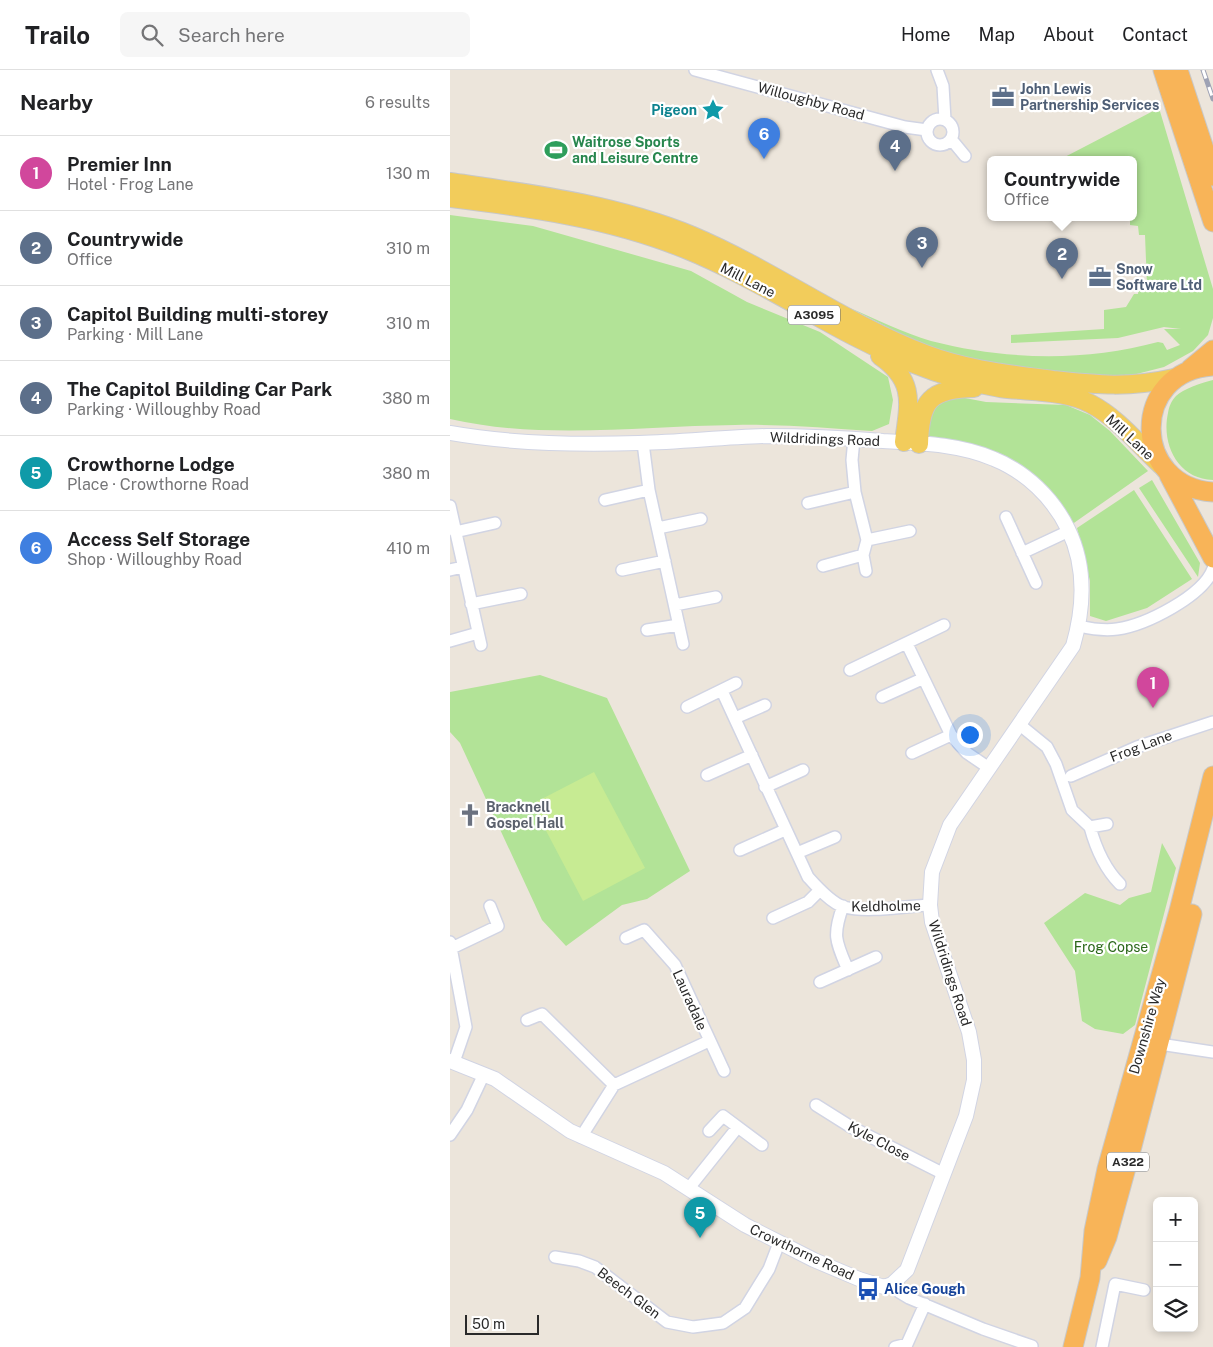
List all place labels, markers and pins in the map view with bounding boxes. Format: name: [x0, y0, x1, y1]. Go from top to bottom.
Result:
place label: John Lewis Partnership Services: [1020, 81, 1159, 113]
office icon: John Lewis Partnership Services: [990, 84, 1016, 110]
place icon: Pigeon: [700, 97, 726, 123]
place label: Pigeon: [651, 102, 697, 118]
pin: 6: [748, 118, 780, 159]
pin: 4: [879, 130, 911, 171]
place label: Waitrose Sports and Leisure Centre: [572, 134, 698, 166]
sports icon: Waitrose Sports and Leisure Centre: [543, 137, 569, 163]
pin: 3: [906, 227, 938, 268]
pin: 2: [1046, 238, 1078, 279]
place label: Snow Software Ltd: [1116, 261, 1202, 293]
office icon: Snow Software Ltd: [1087, 264, 1113, 290]
pin: 1: [1137, 667, 1169, 708]
place label: Bracknell Gospel Hall: [486, 799, 564, 831]
church icon: Bracknell Gospel Hall: [457, 802, 483, 828]
pin: 5: [684, 1197, 716, 1238]
bus stop icon: Alice Gough: [855, 1276, 881, 1302]
place label: Alice Gough: [884, 1281, 965, 1297]

